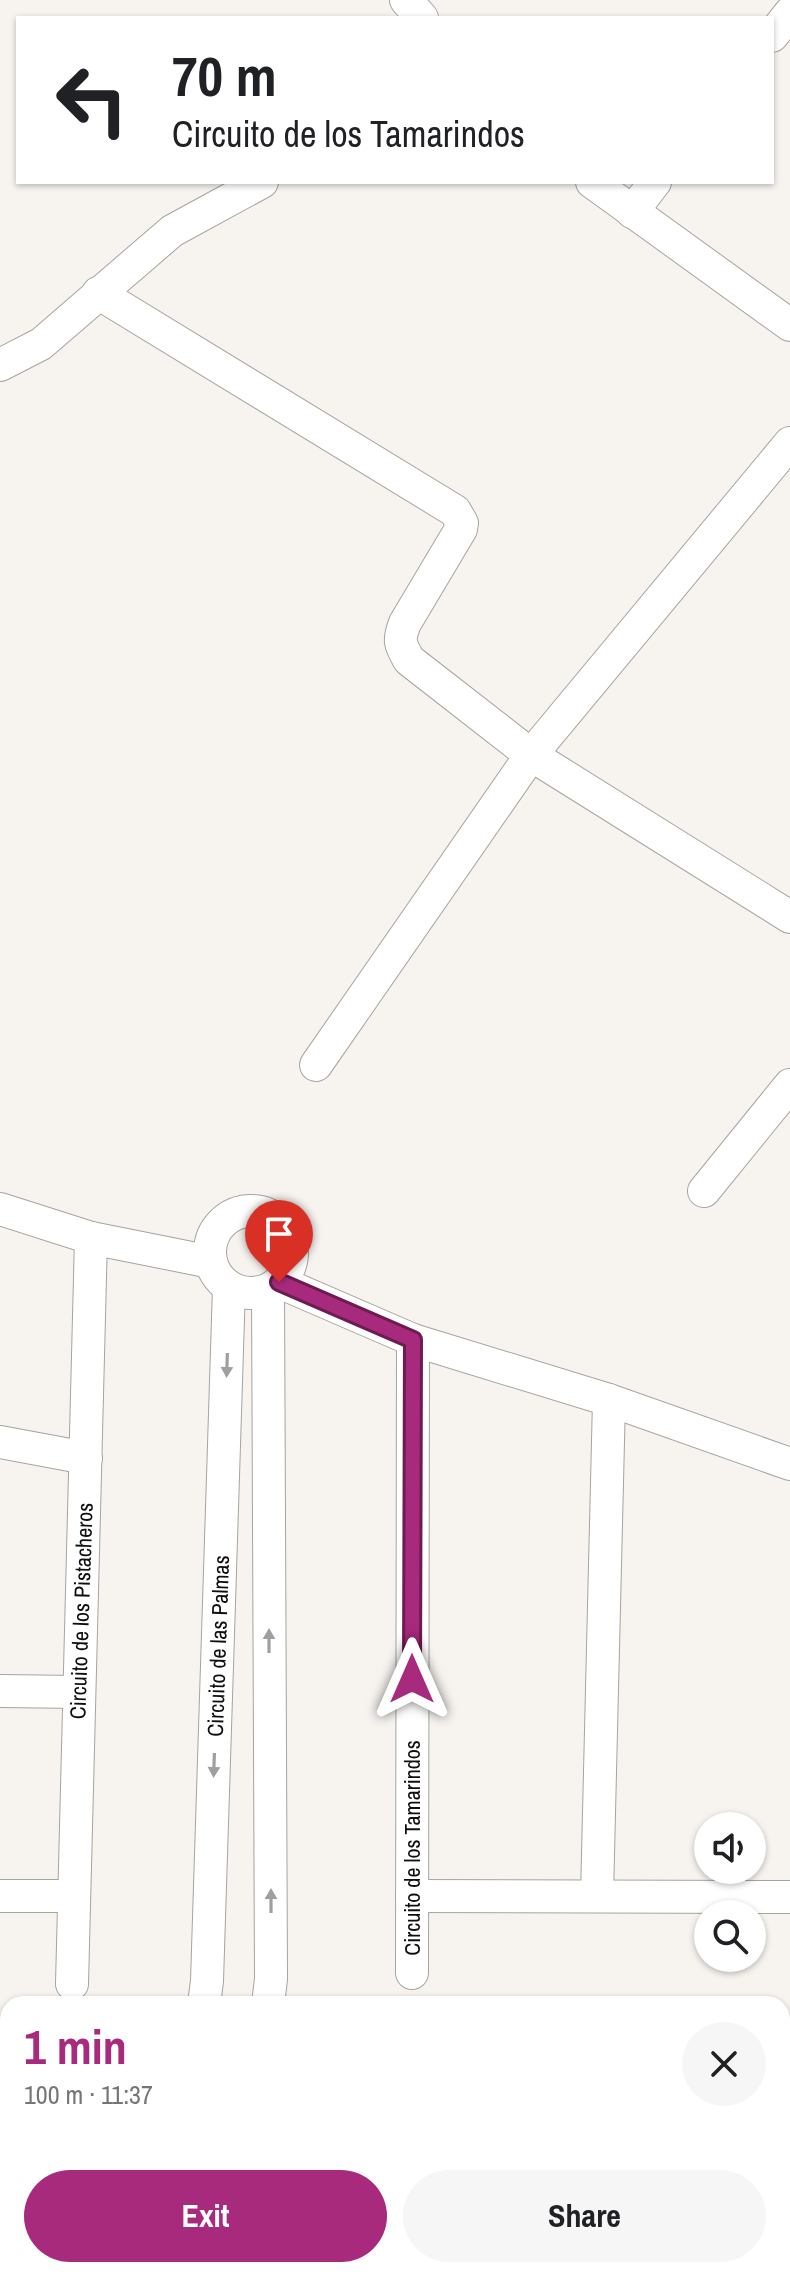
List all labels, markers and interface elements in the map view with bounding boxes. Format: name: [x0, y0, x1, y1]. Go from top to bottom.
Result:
text: 70 m: [172, 38, 277, 113]
icon: left: [40, 48, 144, 152]
text: Circuito de los Tamarindos: [172, 110, 525, 158]
pin: [245, 1200, 313, 1282]
icon: arrive: [257, 1212, 301, 1256]
one-way arrow: [220, 1353, 233, 1378]
street label: Circuito de los Pistacheros: [62, 1502, 100, 1720]
street label: Circuito de las Palmas: [200, 1555, 236, 1737]
one-way arrow: [263, 1628, 275, 1653]
position arrow: [370, 1637, 454, 1721]
street label: Circuito de los Tamarindos: [397, 1740, 427, 1956]
one-way arrow: [208, 1753, 220, 1778]
map controls: [694, 1812, 766, 1972]
button: sound: [694, 1812, 766, 1884]
one-way arrow: [265, 1888, 277, 1913]
button: search: [694, 1900, 766, 1972]
text: 1 min: [24, 2014, 127, 2079]
button: close: [682, 2022, 766, 2106]
text: 100 m · 11:37: [24, 2077, 153, 2112]
button: Exit: [24, 2170, 387, 2262]
button: Share: [403, 2170, 766, 2262]

